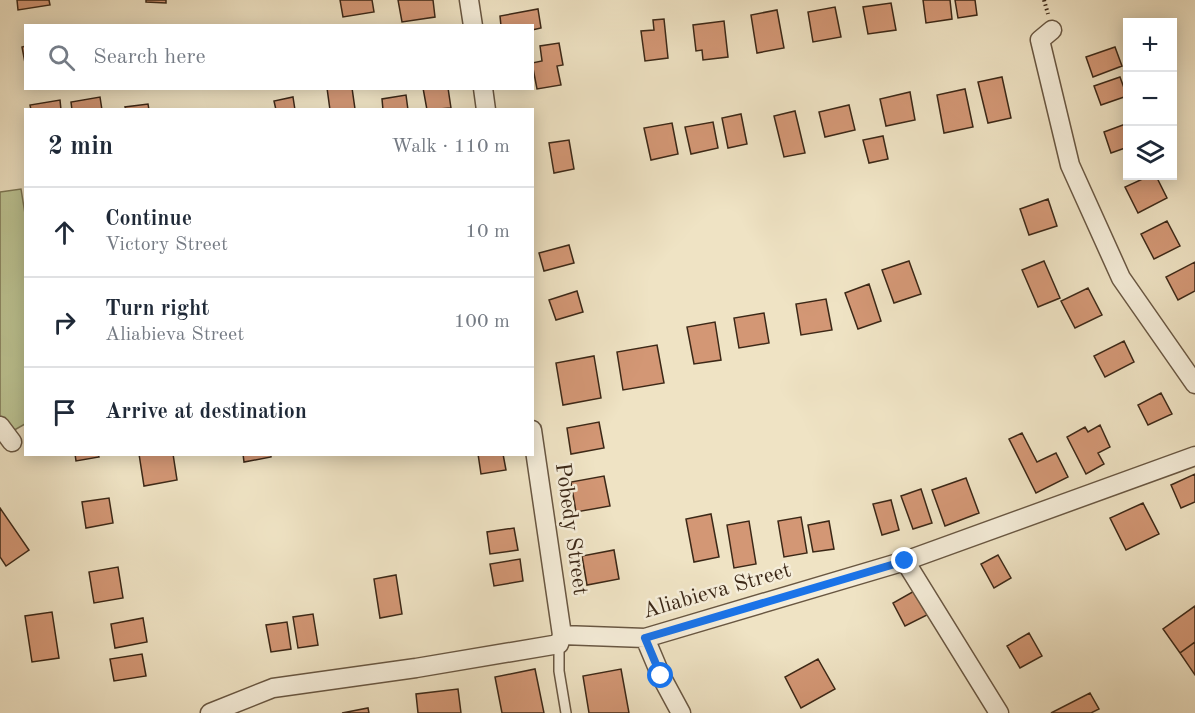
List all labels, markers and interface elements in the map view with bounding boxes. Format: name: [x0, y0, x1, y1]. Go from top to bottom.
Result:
map controls: [1123, 18, 1177, 180]
button: +: [1123, 18, 1177, 72]
search box: [24, 24, 534, 90]
icon: search: [45, 41, 78, 74]
text: Search here: [93, 46, 206, 68]
button: −: [1123, 72, 1177, 126]
button: layers: [1123, 126, 1177, 180]
text: 2 min: [48, 134, 113, 160]
text: Walk · 110 m: [391, 137, 510, 157]
text: Continue: [105, 208, 192, 230]
icon: ahead: [48, 216, 81, 249]
text: 10 m: [465, 222, 510, 242]
text: Victory Street: [105, 235, 228, 255]
text: Turn right: [105, 298, 209, 320]
icon: right: [48, 306, 81, 339]
text: 100 m: [454, 312, 510, 332]
text: Aliabieva Street: [105, 325, 244, 345]
icon: arrive: [48, 396, 81, 429]
text: Arrive at destination: [105, 401, 307, 423]
street label: Pobedy Street: [551, 461, 591, 597]
route end: [891, 547, 917, 573]
street label: Aliabieva Street: [640, 559, 794, 623]
route start: [647, 662, 673, 688]

